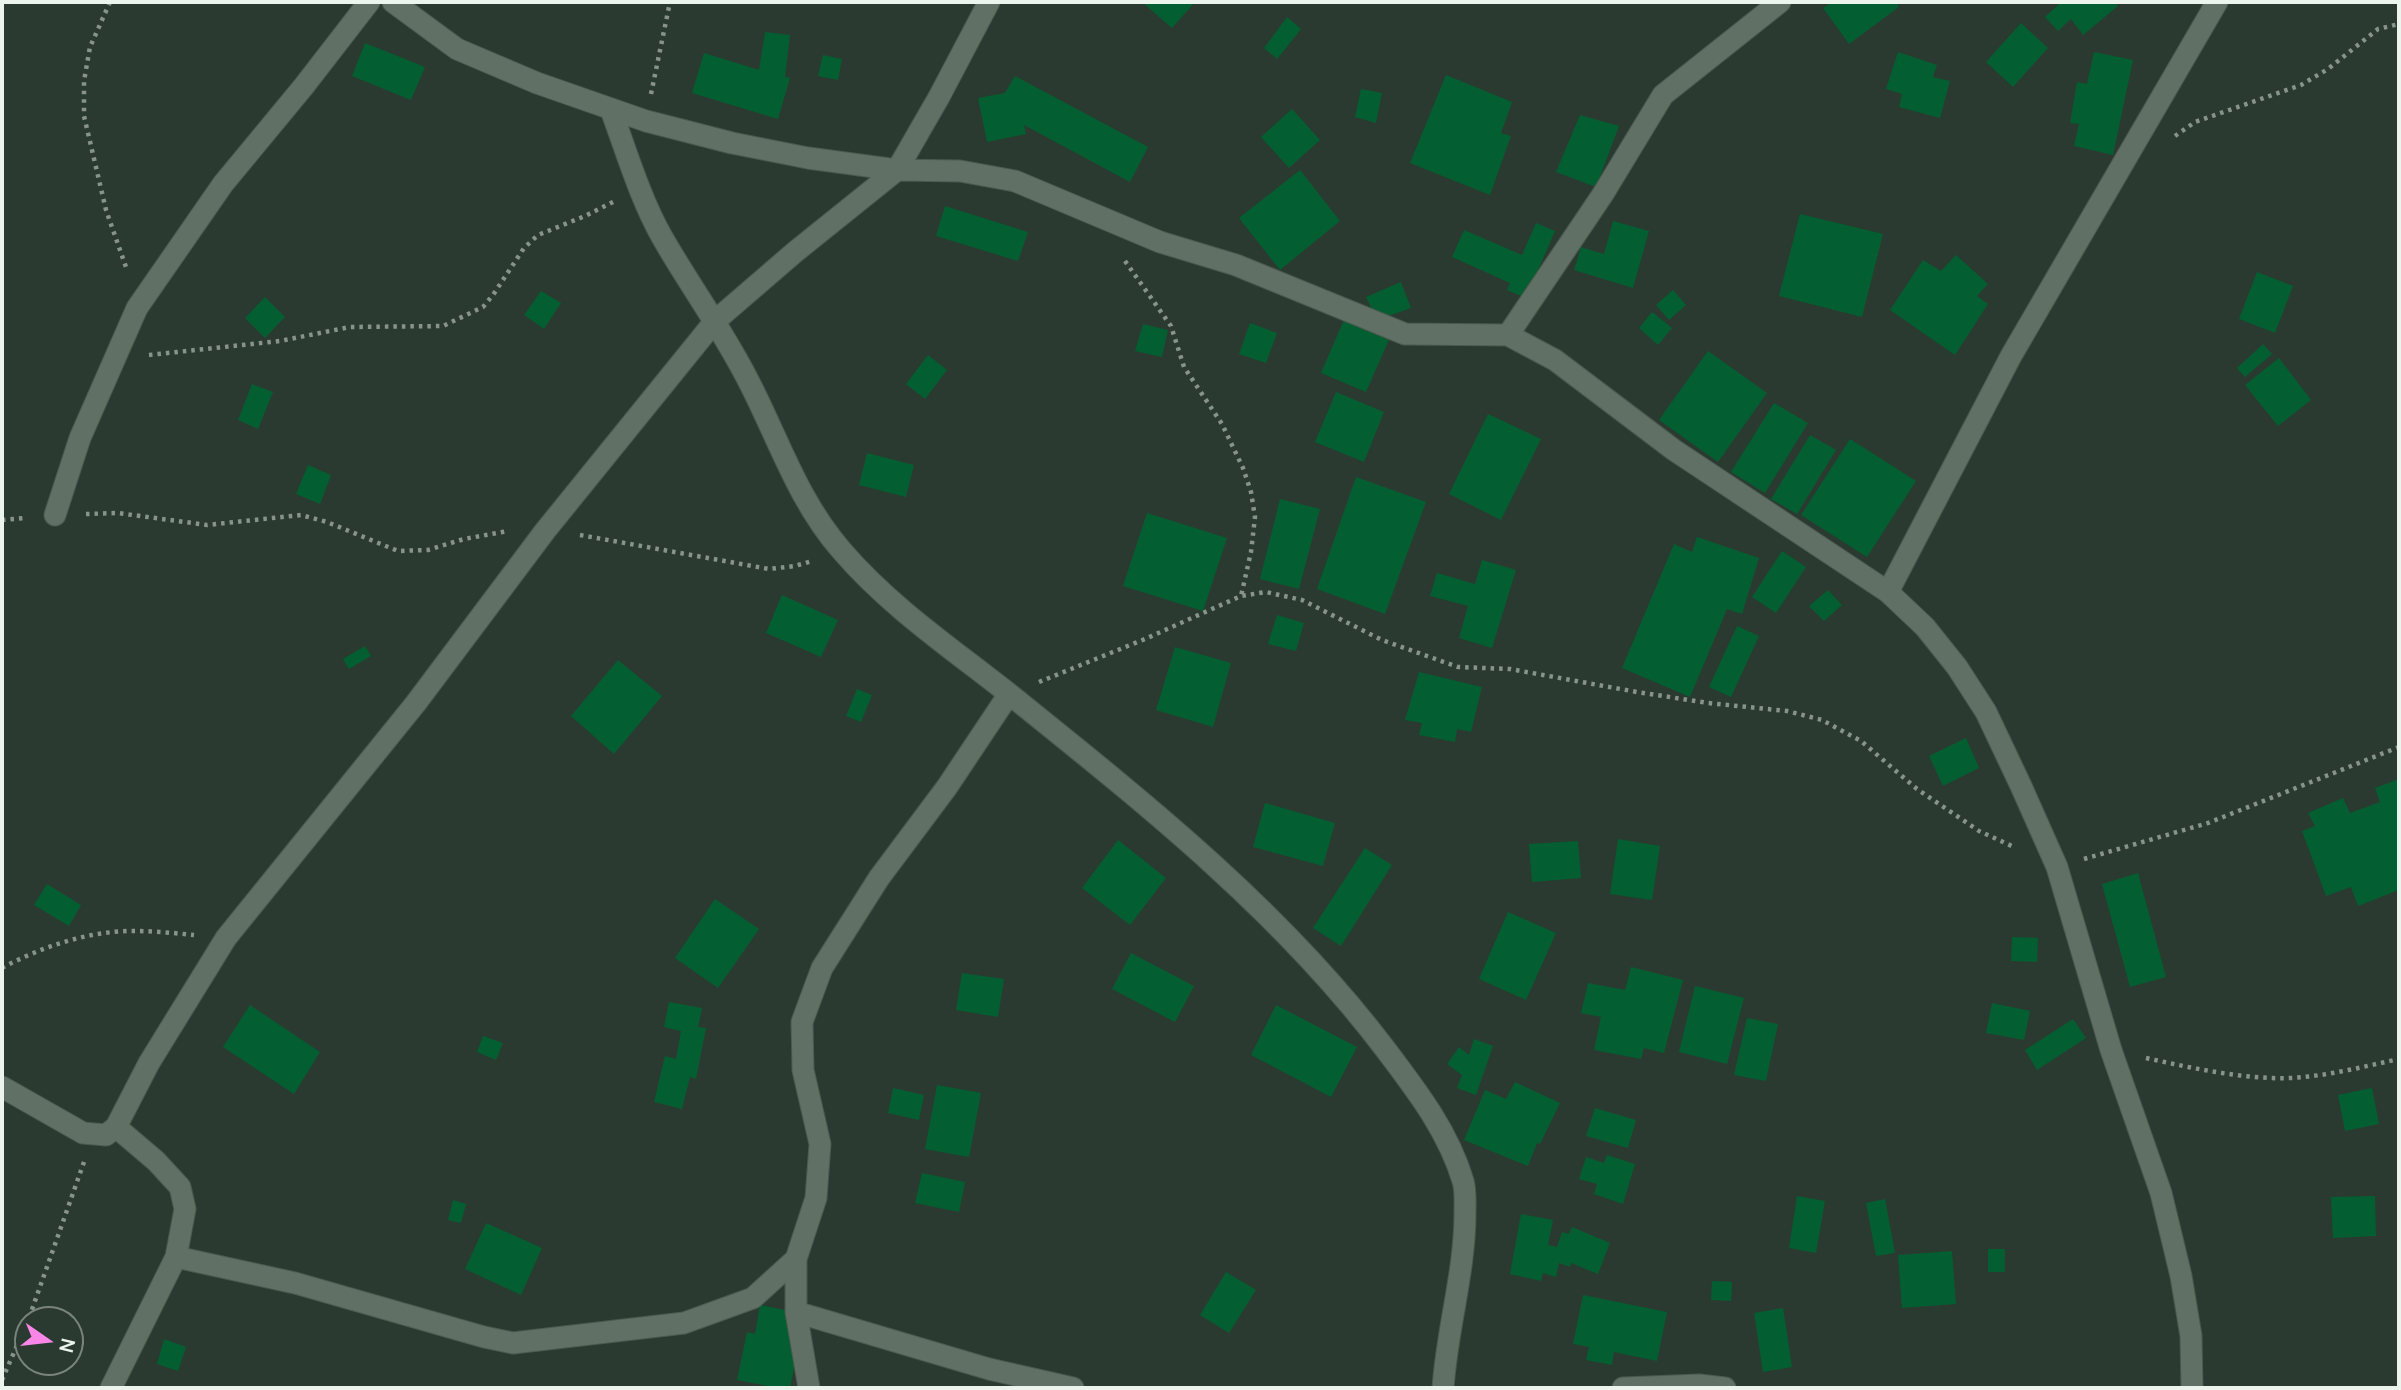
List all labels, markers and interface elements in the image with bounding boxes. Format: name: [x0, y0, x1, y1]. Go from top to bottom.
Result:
north arrow: [14, 1306, 84, 1376]
text: N: [53, 1336, 82, 1355]

